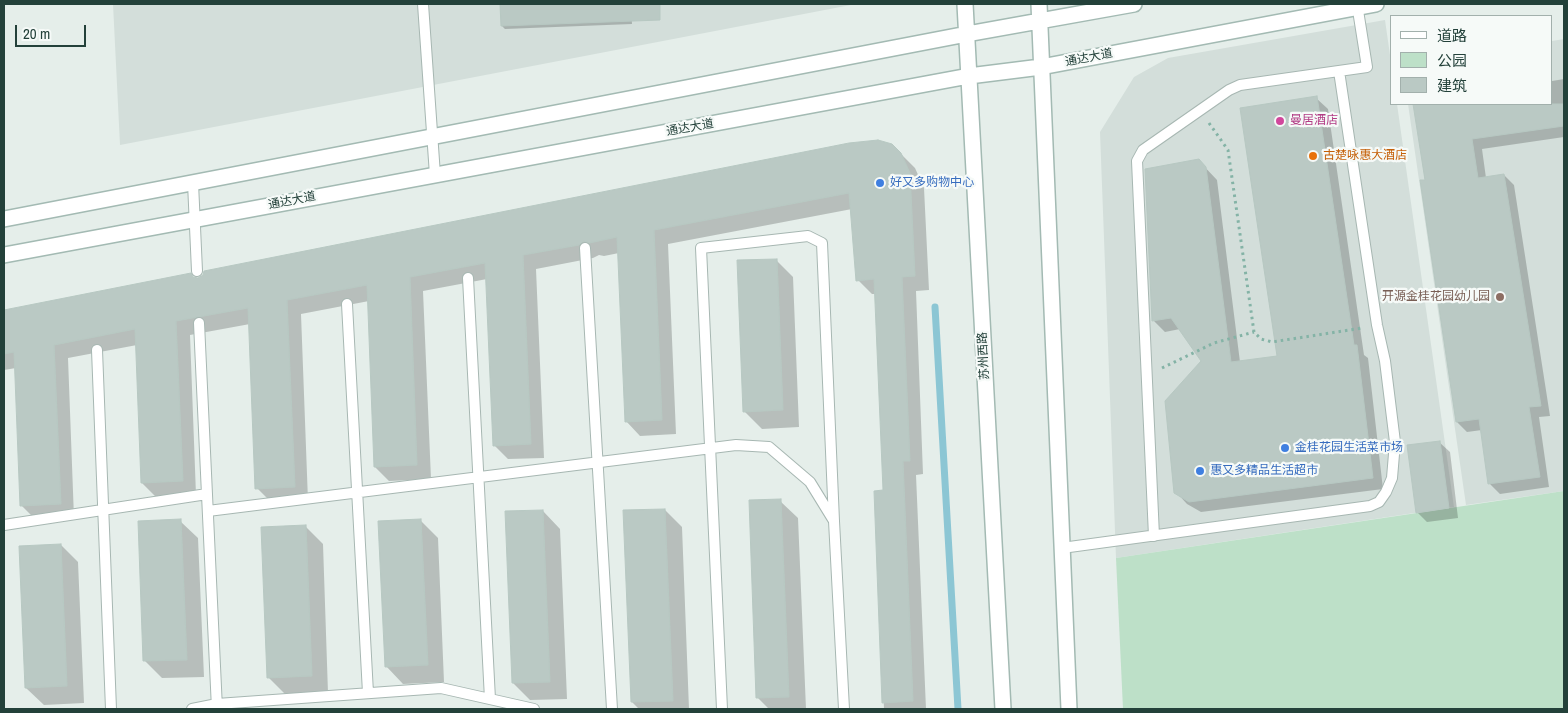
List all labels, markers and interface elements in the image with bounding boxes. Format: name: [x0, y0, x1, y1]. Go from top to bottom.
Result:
scale bar: [18, 15, 89, 47]
legend: [1390, 15, 1553, 105]
text: 20 m: [23, 23, 50, 44]
text: 道路: [1437, 25, 1467, 46]
street label: 通达大道: [1064, 46, 1114, 70]
text: 公园: [1437, 50, 1467, 71]
text: 建筑: [1437, 75, 1467, 96]
place label: 曼居酒店: [1290, 114, 1338, 128]
marker: 曼居酒店: [1274, 115, 1286, 127]
street label: 通达大道: [665, 117, 715, 139]
place label: 古楚咏惠大酒店: [1323, 149, 1407, 163]
marker: 古楚咏惠大酒店: [1307, 150, 1319, 162]
place label: 好又多购物中心: [890, 176, 974, 190]
marker: 好又多购物中心: [874, 177, 886, 189]
street label: 通达大道: [267, 189, 317, 213]
place label: 开源金桂花园幼儿园: [1382, 290, 1490, 304]
marker: 开源金桂花园幼儿园: [1494, 291, 1506, 303]
street label: 苏州西路: [976, 332, 992, 380]
place label: 金桂花园生活菜市场: [1295, 441, 1403, 455]
marker: 金桂花园生活菜市场: [1279, 442, 1291, 454]
place label: 惠又多精品生活超市: [1210, 464, 1318, 478]
marker: 惠又多精品生活超市: [1194, 465, 1206, 477]

